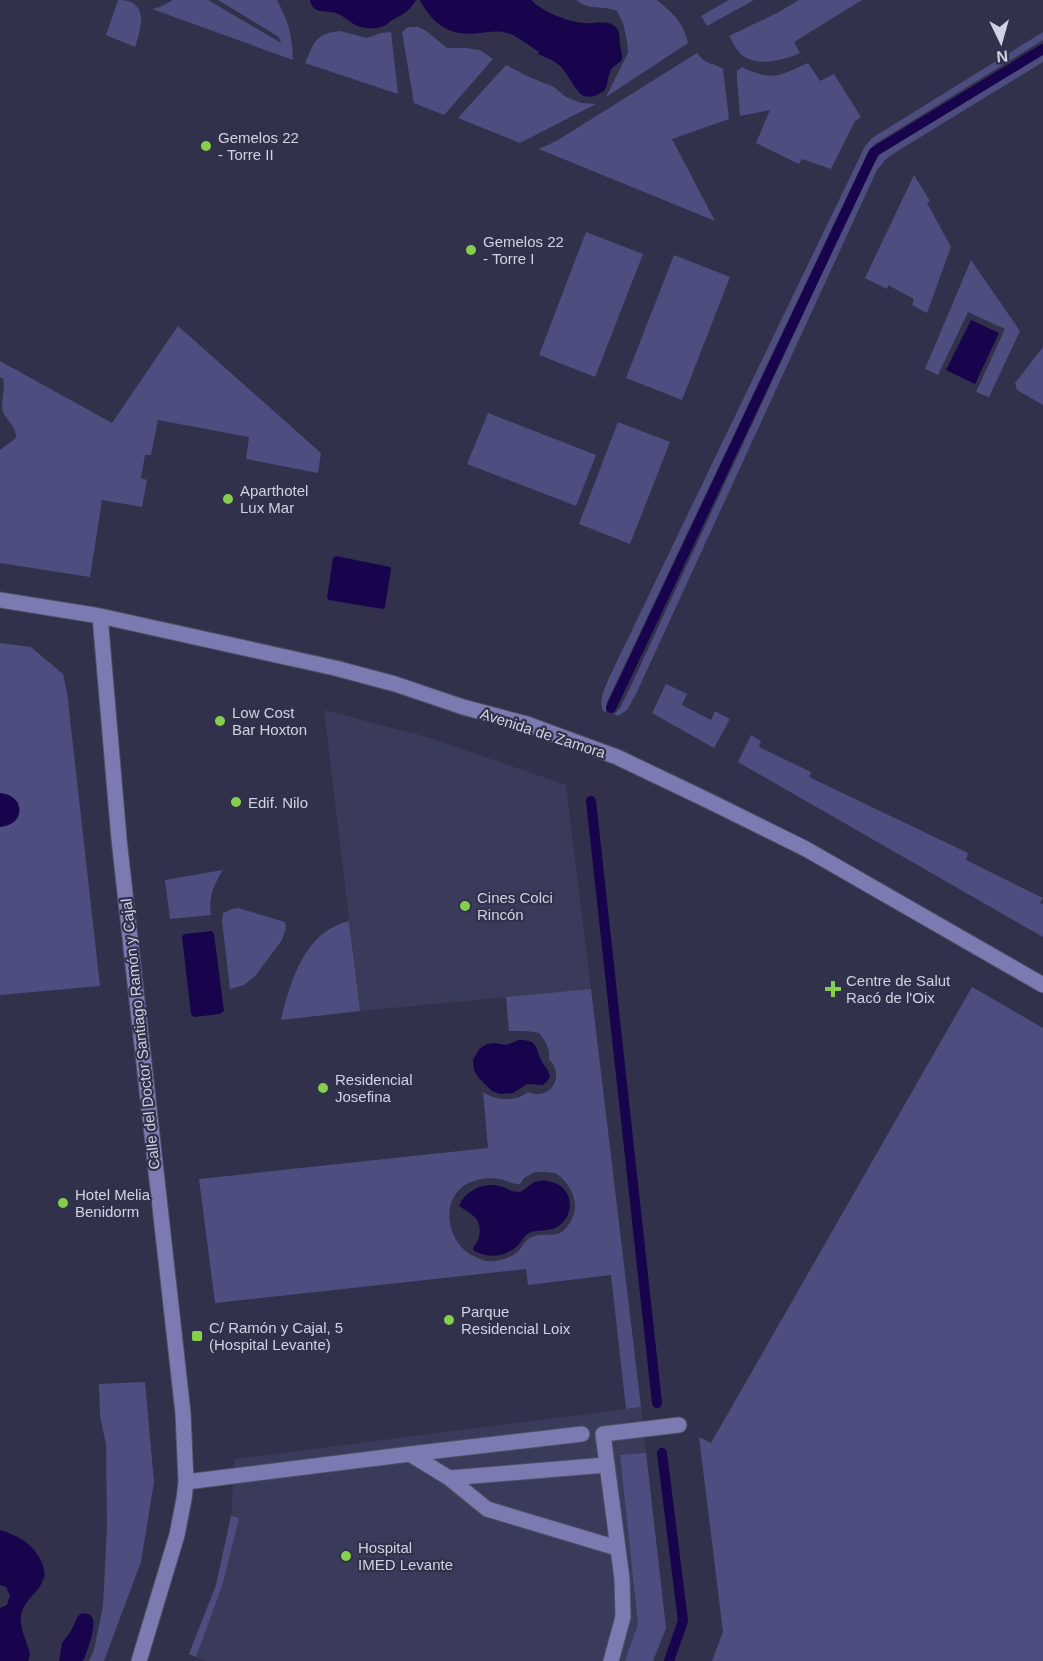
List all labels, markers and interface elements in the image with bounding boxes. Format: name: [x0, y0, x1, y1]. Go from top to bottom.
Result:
north arrow: [971, 12, 1031, 72]
text: N: [996, 47, 1009, 65]
place label: Gemelos 22 - Torre II: [218, 129, 299, 163]
marker: Gemelos 22 - Torre II: [199, 139, 213, 153]
place label: Gemelos 22 - Torre I: [483, 233, 564, 267]
marker: Gemelos 22 - Torre I: [464, 243, 478, 257]
place label: Aparthotel Lux Mar: [240, 482, 308, 516]
marker: Aparthotel Lux Mar: [221, 492, 235, 506]
place label: Low Cost Bar Hoxton: [232, 704, 307, 738]
street label: Avenida de Zamora: [478, 705, 608, 761]
marker: Low Cost Bar Hoxton: [213, 714, 227, 728]
place label: Edif. Nilo: [248, 794, 308, 811]
marker: Edif. Nilo: [229, 795, 243, 809]
place label: Cines Colci Rincón: [477, 889, 553, 923]
street label: Calle del Doctor Santiago Ramón y Cajal: [117, 898, 163, 1170]
marker: Cines Colci Rincón: [458, 899, 472, 913]
place label: Centre de Salut Racó de l'Oix: [846, 972, 951, 1006]
marker: Centre de Salut Racó de l'Oix: [824, 980, 842, 998]
place label: Residencial Josefina: [335, 1071, 413, 1105]
marker: Residencial Josefina: [316, 1081, 330, 1095]
place label: Hotel Melia Benidorm: [75, 1186, 151, 1220]
marker: Hotel Melia Benidorm: [56, 1196, 70, 1210]
place label: Parque Residencial Loix: [461, 1303, 571, 1337]
marker: Parque Residencial Loix: [442, 1313, 456, 1327]
place label: C/ Ramón y Cajal, 5 (Hospital Levante): [209, 1319, 343, 1353]
marker: C/ Ramón y Cajal, 5 (Hospital Levante): [190, 1329, 204, 1343]
place label: Hospital IMED Levante: [358, 1539, 453, 1573]
marker: Hospital IMED Levante: [339, 1549, 353, 1563]

